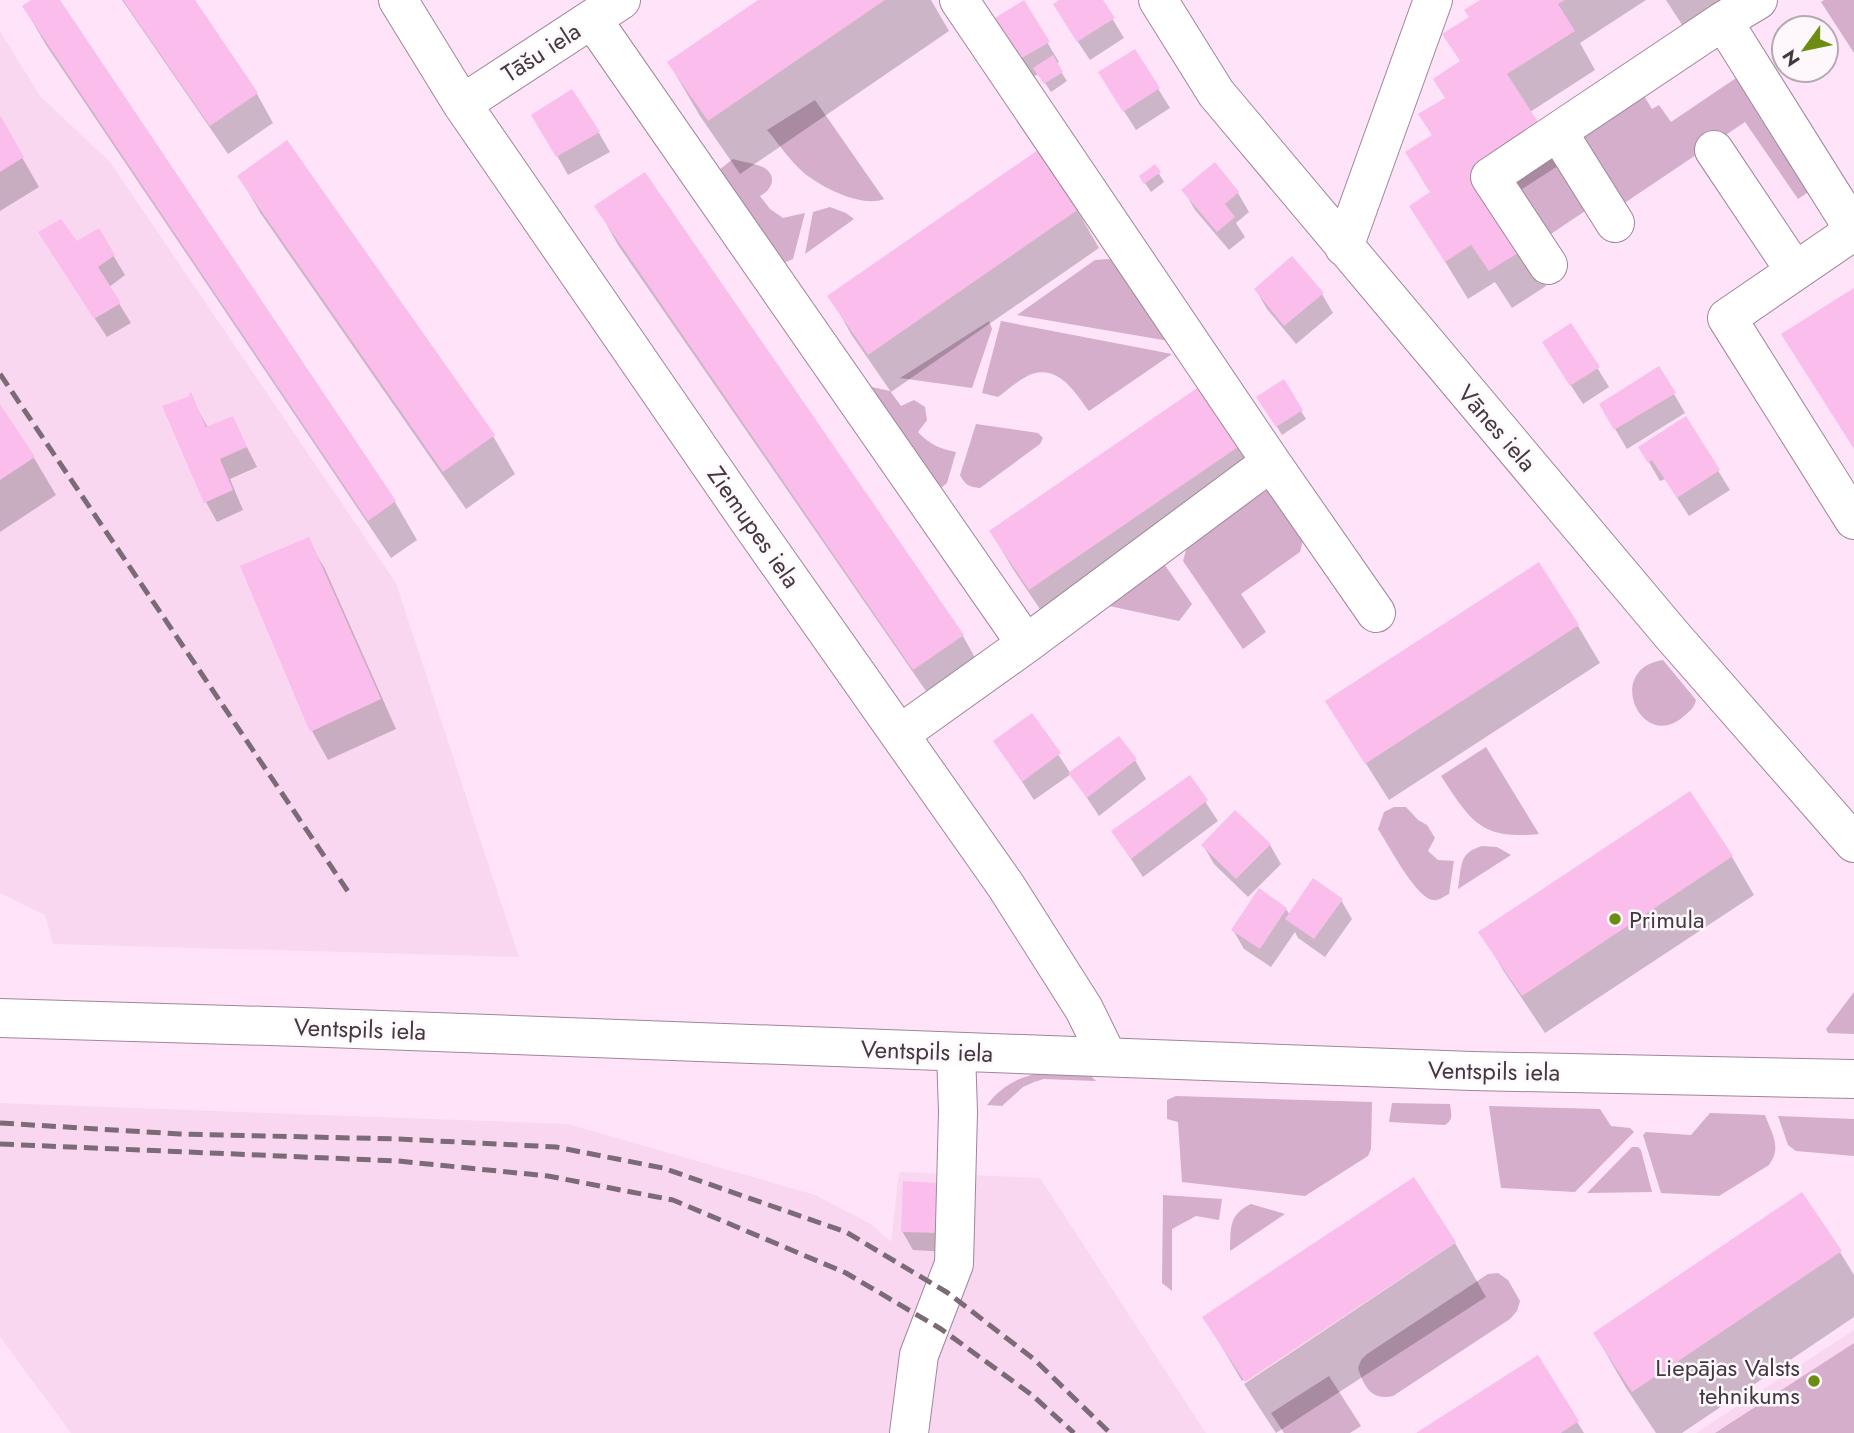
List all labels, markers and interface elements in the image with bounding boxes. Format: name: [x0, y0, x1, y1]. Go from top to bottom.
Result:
street label: Tāšu iela: [495, 13, 587, 91]
north arrow: [1770, 14, 1840, 84]
text: N: [1776, 44, 1807, 72]
street label: Vānes iela: [1449, 377, 1545, 479]
street label: Ziemupes iela: [699, 459, 809, 595]
place label: Primula: [1629, 902, 1705, 937]
marker: Primula: [1607, 911, 1623, 927]
street label: Ventspils iela: [293, 1009, 427, 1049]
street label: Ventspils iela: [860, 1031, 994, 1071]
street label: Ventspils iela: [1428, 1052, 1560, 1090]
place label: Liepājas Valsts tehnikums: [1655, 1350, 1800, 1413]
marker: Liepājas Valsts tehnikums: [1806, 1373, 1822, 1389]

